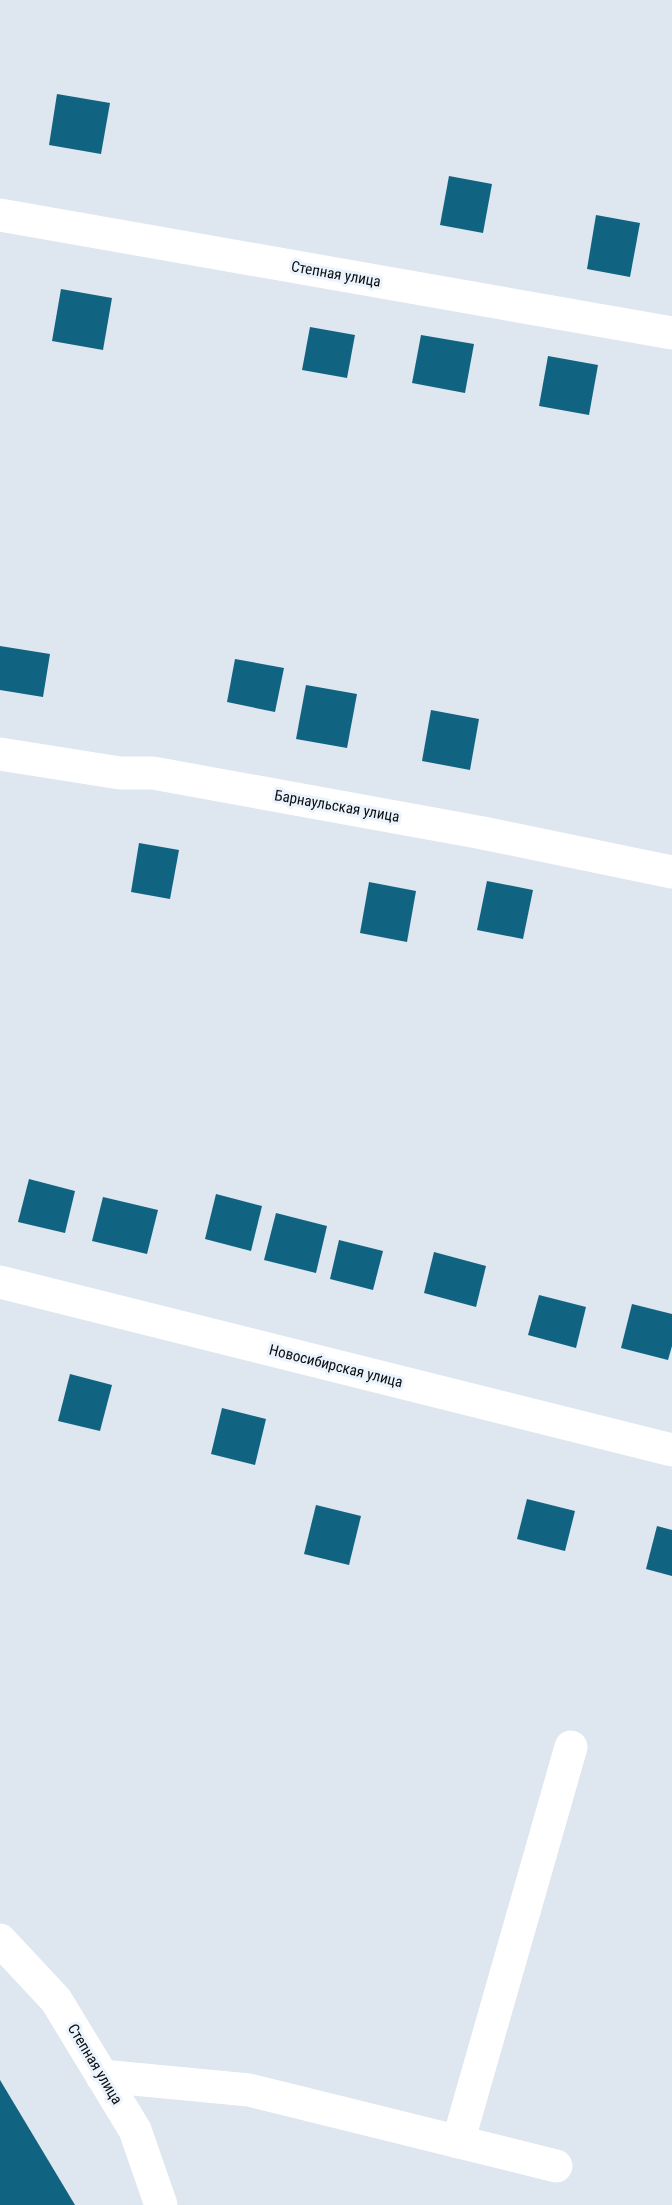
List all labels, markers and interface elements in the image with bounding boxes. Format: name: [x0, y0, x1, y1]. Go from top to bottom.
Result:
street label: Степная улица: [290, 257, 382, 291]
street label: Барнаульская улица: [273, 786, 401, 826]
street label: Новосибирская улица: [267, 1341, 405, 1391]
street label: Степная улица: [64, 2020, 126, 2108]

